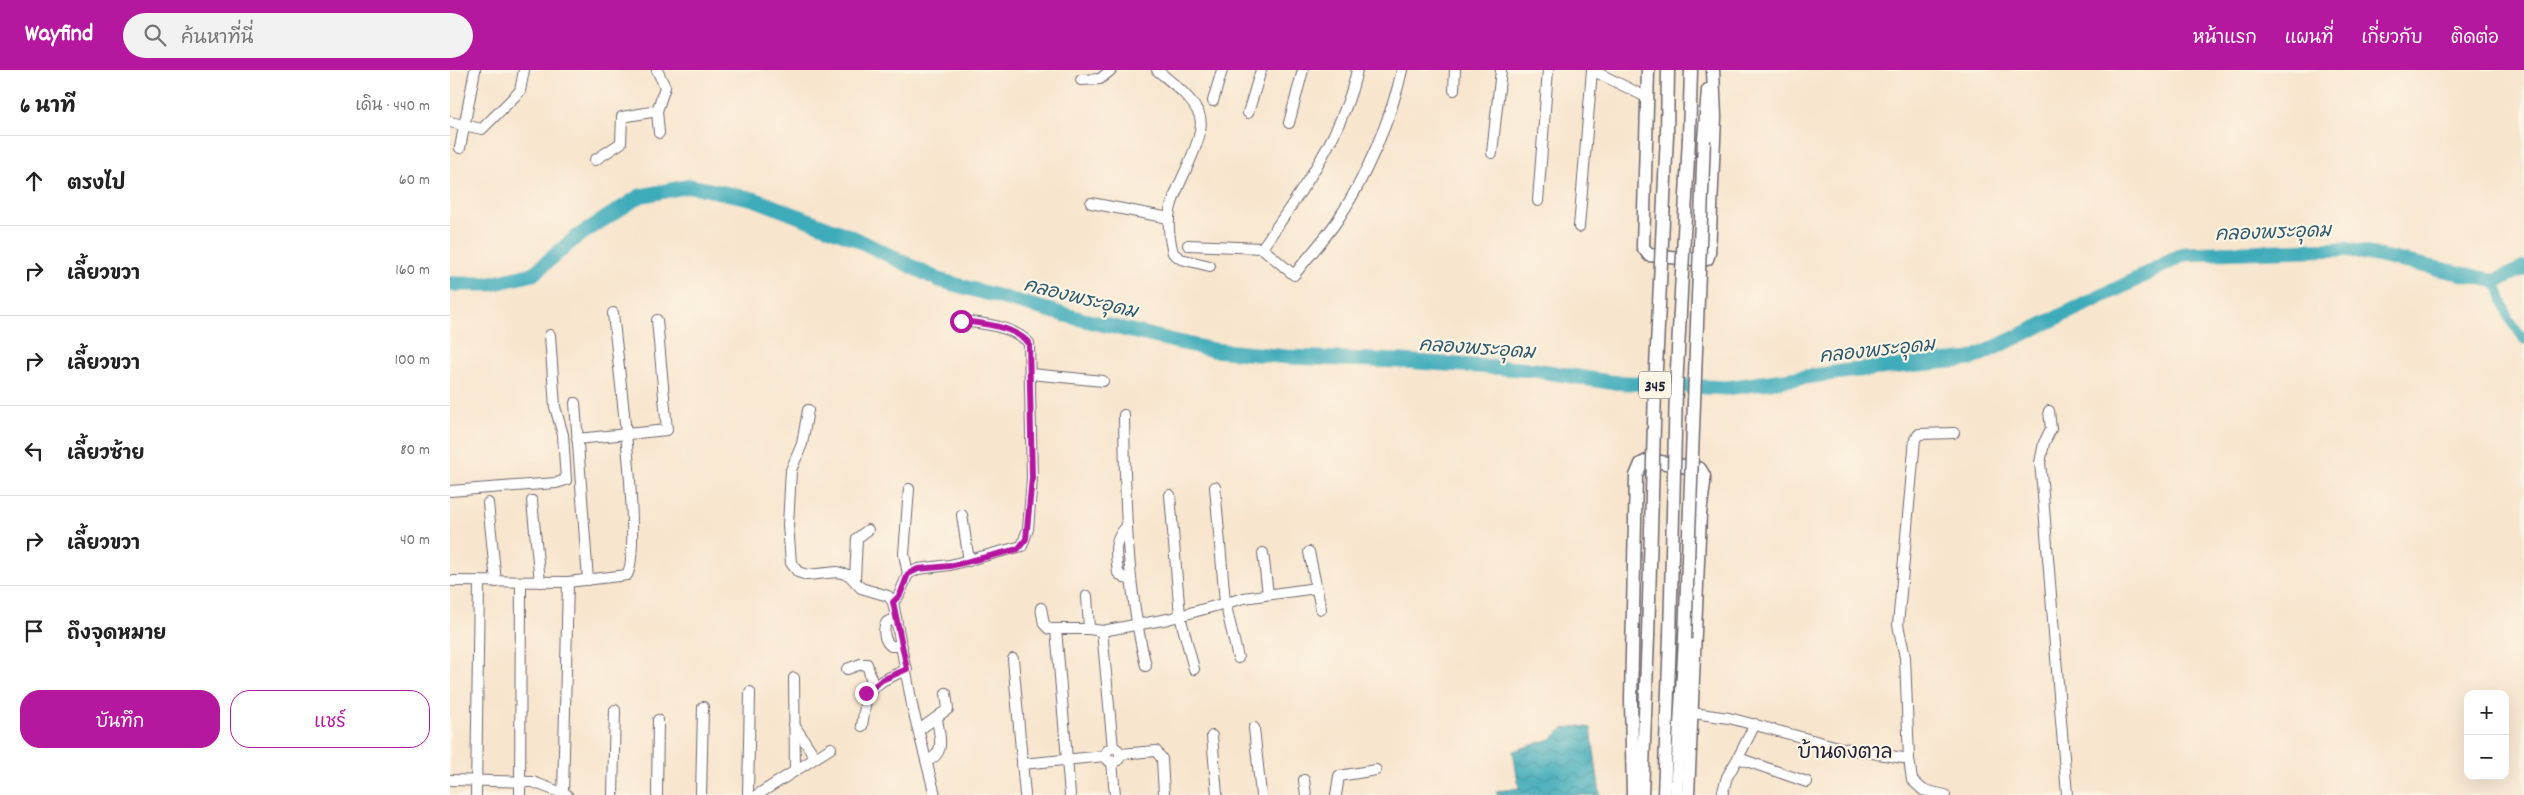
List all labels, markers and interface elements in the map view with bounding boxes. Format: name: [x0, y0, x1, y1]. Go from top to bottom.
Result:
search box: [123, 13, 473, 58]
text: Wayfind: [25, 18, 93, 52]
icon: search: [141, 21, 169, 49]
text: ค้นหาที่นี่: [181, 26, 253, 53]
text: หน้าแรก: [2193, 27, 2257, 52]
text: แผนที่: [2285, 27, 2333, 52]
text: เกี่ยวกับ: [2361, 27, 2423, 52]
text: ติดต่อ: [2451, 27, 2499, 52]
text: 6 นาที: [20, 93, 76, 123]
text: เดิน · 440 m: [356, 95, 430, 118]
icon: ahead: [20, 167, 48, 195]
text: 60 m: [399, 169, 430, 192]
text: ตรงไป: [67, 172, 125, 199]
water label: คลองพระอุดม: [2215, 219, 2333, 250]
icon: right: [20, 257, 48, 285]
text: 160 m: [395, 259, 430, 282]
text: เลี้ยวขวา: [67, 262, 140, 289]
water label: คลองพระอุดม: [1021, 273, 1141, 328]
route start: [950, 310, 973, 333]
water label: คลองพระอุดม: [1418, 333, 1537, 368]
water label: คลองพระอุดม: [1818, 333, 1938, 372]
icon: right: [20, 347, 48, 375]
text: 100 m: [394, 349, 430, 372]
text: เลี้ยวขวา: [67, 352, 140, 379]
road number: 345: [1639, 372, 1671, 398]
icon: left: [20, 437, 48, 465]
text: 80 m: [400, 439, 430, 462]
text: เลี้ยวซ้าย: [67, 442, 144, 469]
icon: right: [20, 527, 48, 555]
text: 40 m: [400, 529, 430, 552]
text: เลี้ยวขวา: [67, 532, 140, 559]
icon: arrive: [20, 617, 48, 645]
text: ถึงจุดหมาย: [67, 622, 166, 649]
route end: [855, 682, 878, 705]
button: บันทึก: [20, 690, 220, 748]
button: แชร์: [230, 690, 430, 748]
map controls: [2464, 690, 2509, 780]
button: +: [2464, 690, 2509, 735]
button: −: [2464, 735, 2509, 780]
district label: บ้านดงตาล: [1797, 738, 1893, 768]

